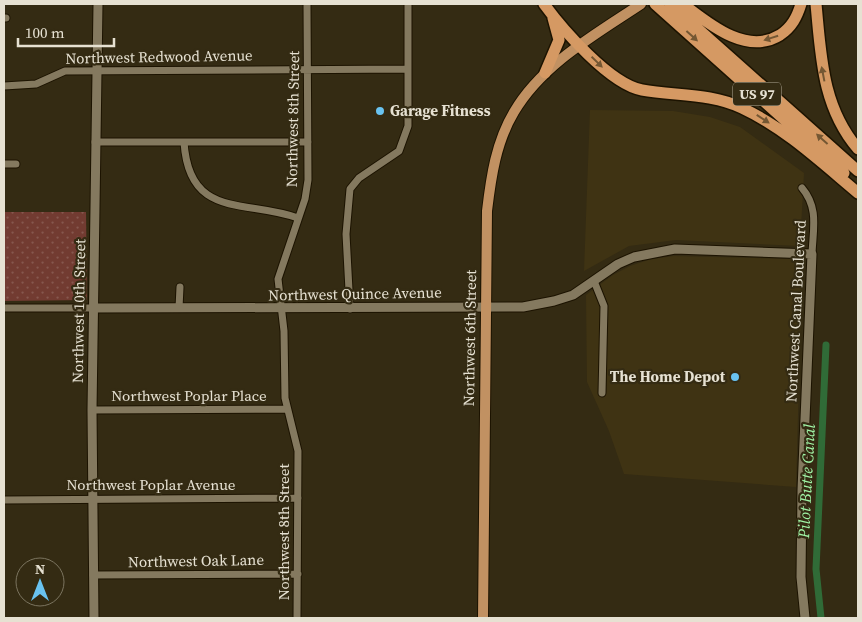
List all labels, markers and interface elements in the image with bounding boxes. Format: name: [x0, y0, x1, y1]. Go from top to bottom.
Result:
scale bar: [18, 15, 114, 47]
text: 100 m: [25, 22, 65, 43]
one-way arrow: [685, 30, 697, 42]
one-way arrow: [763, 34, 778, 42]
street label: Northwest Redwood Avenue: [65, 44, 253, 69]
street label: Northwest 8th Street: [281, 50, 304, 187]
one-way arrow: [591, 56, 603, 68]
one-way arrow: [819, 65, 827, 81]
road number: US 97: [733, 82, 781, 106]
place label: Garage Fitness: [390, 100, 491, 121]
marker: Garage Fitness: [374, 105, 386, 117]
one-way arrow: [757, 115, 770, 124]
one-way arrow: [815, 133, 828, 144]
street label: Northwest Canal Boulevard: [780, 219, 811, 403]
street label: Northwest 10th Street: [67, 239, 90, 383]
street label: Northwest 6th Street: [458, 269, 481, 406]
street label: Northwest Quince Avenue: [268, 281, 442, 306]
place label: The Home Depot: [610, 366, 726, 387]
marker: The Home Depot: [729, 371, 741, 383]
street label: Northwest Poplar Place: [111, 385, 267, 406]
water label: Pilot Butte Canal: [792, 423, 820, 540]
street label: Northwest 8th Street: [273, 464, 294, 600]
street label: Northwest Poplar Avenue: [66, 474, 236, 495]
street label: Northwest Oak Lane: [128, 549, 265, 572]
north arrow: [15, 557, 65, 607]
text: N: [35, 559, 45, 579]

